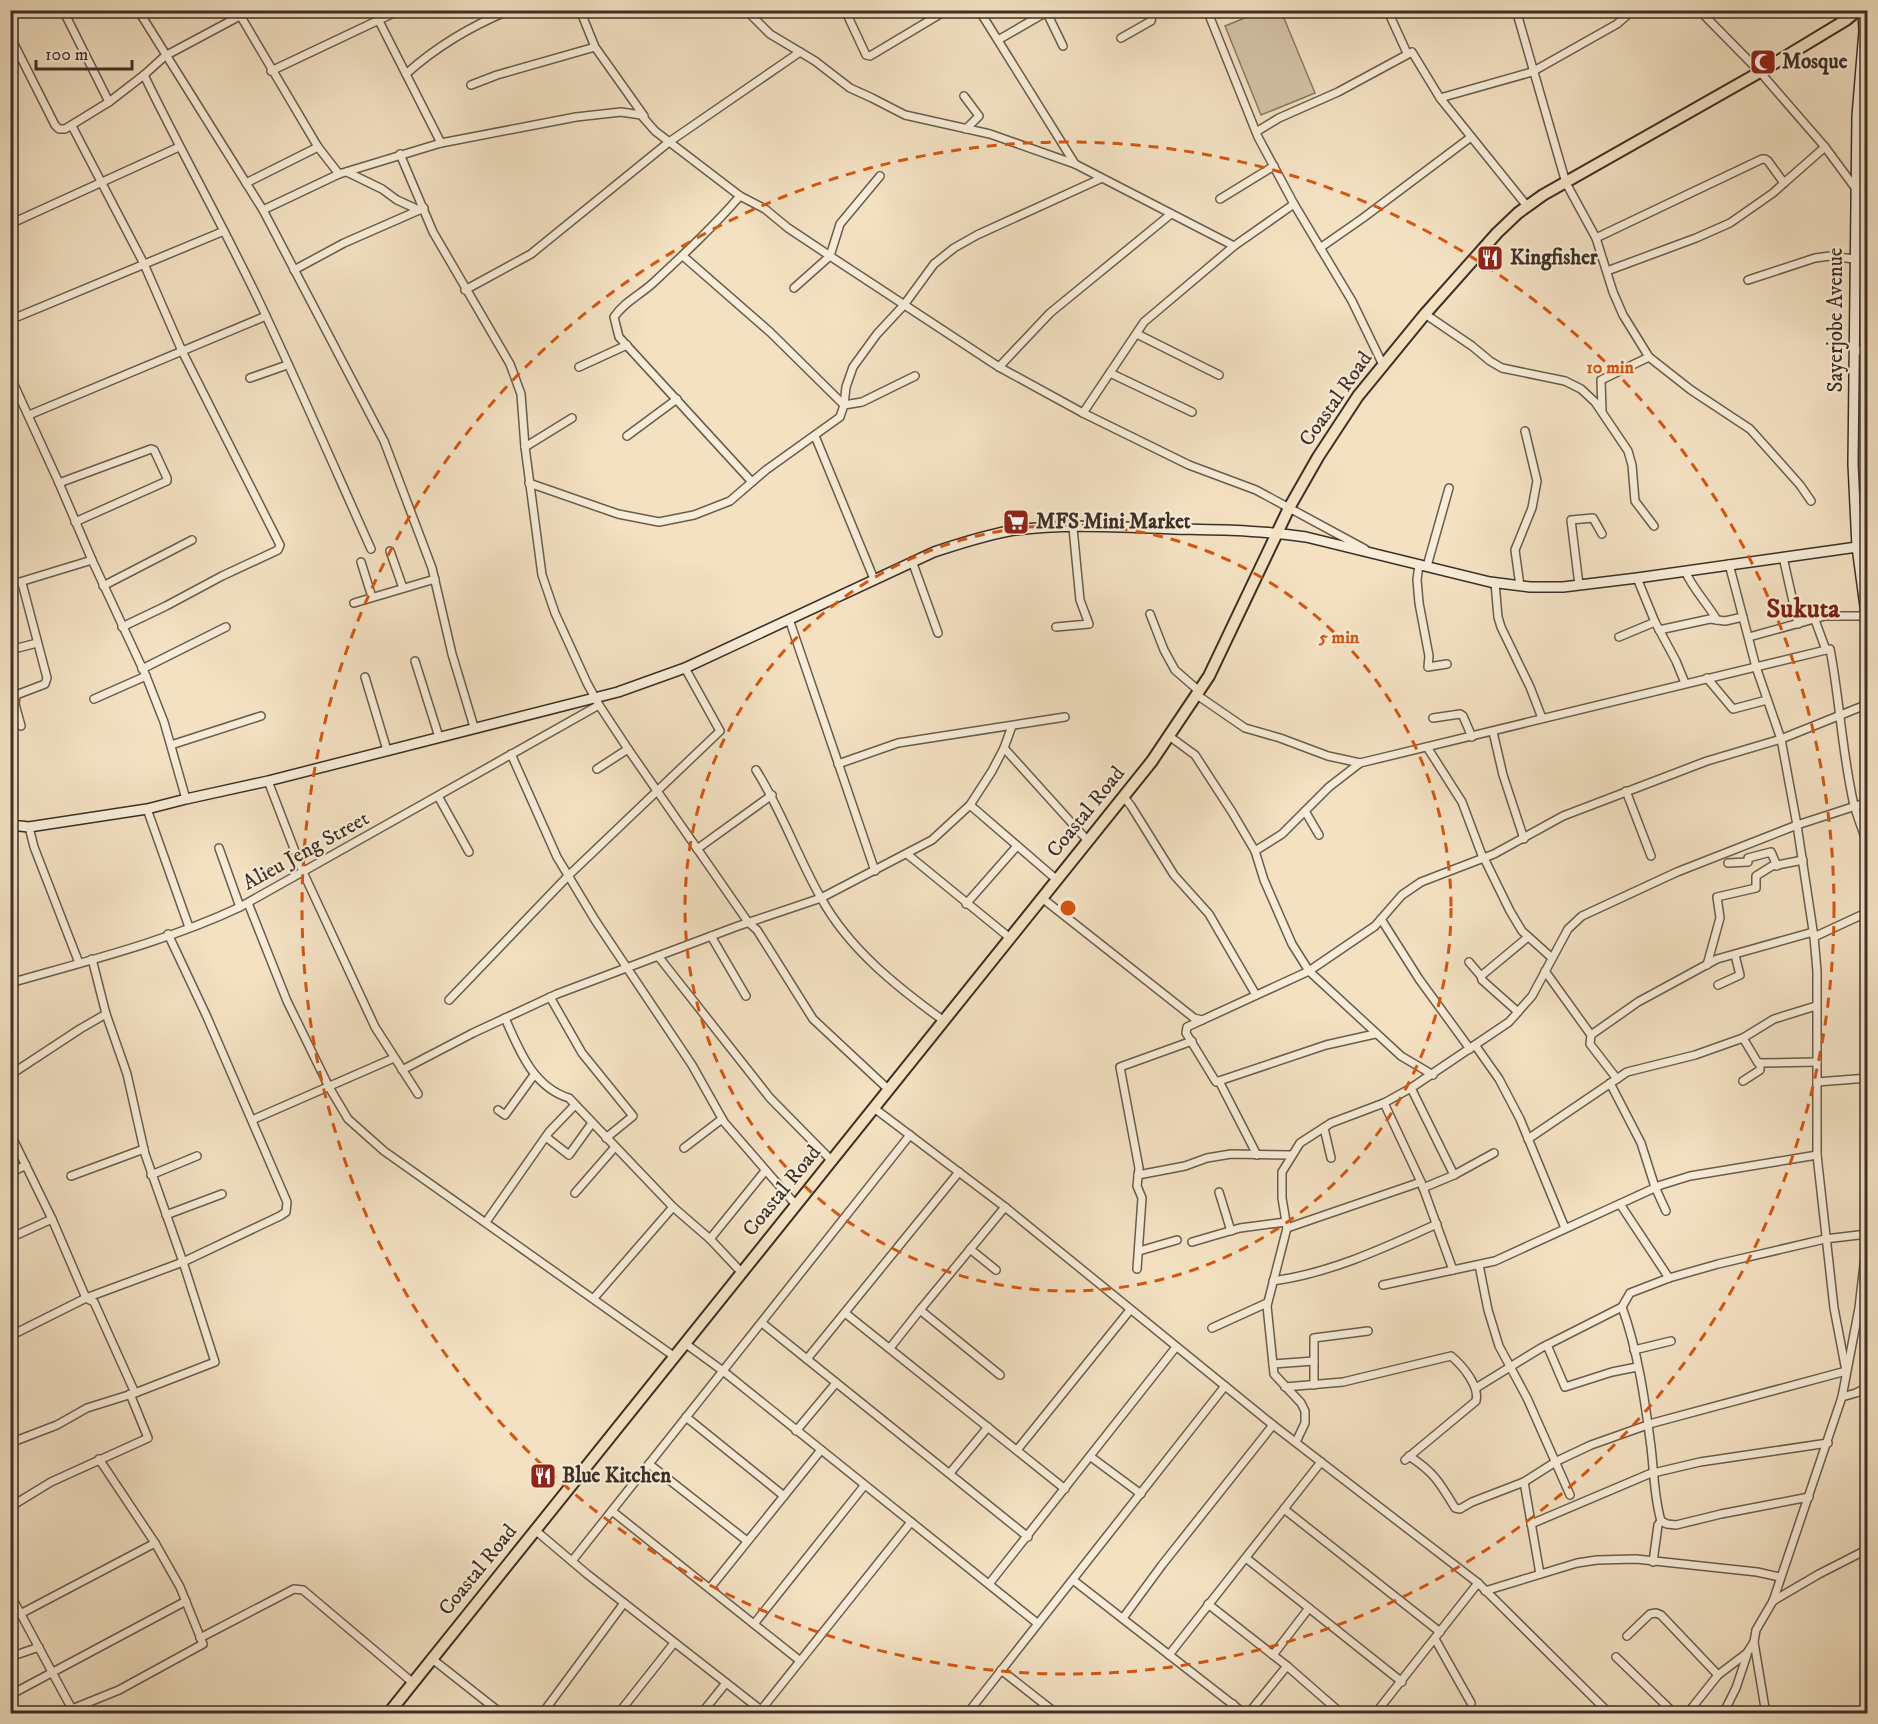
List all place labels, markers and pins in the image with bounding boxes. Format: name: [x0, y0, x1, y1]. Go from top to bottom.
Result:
mosque icon: Mosque: [1748, 47, 1778, 77]
place label: Mosque: [1782, 49, 1848, 75]
restaurant icon: Kingfisher: [1475, 243, 1505, 273]
place label: Kingfisher: [1510, 245, 1599, 271]
supermarket icon: MFS Mini Market: [1001, 507, 1031, 537]
place label: MFS Mini Market: [1036, 509, 1191, 535]
centre of rings: [1058, 898, 1078, 918]
restaurant icon: Blue Kitchen: [528, 1461, 558, 1491]
place label: Blue Kitchen: [562, 1463, 672, 1489]

